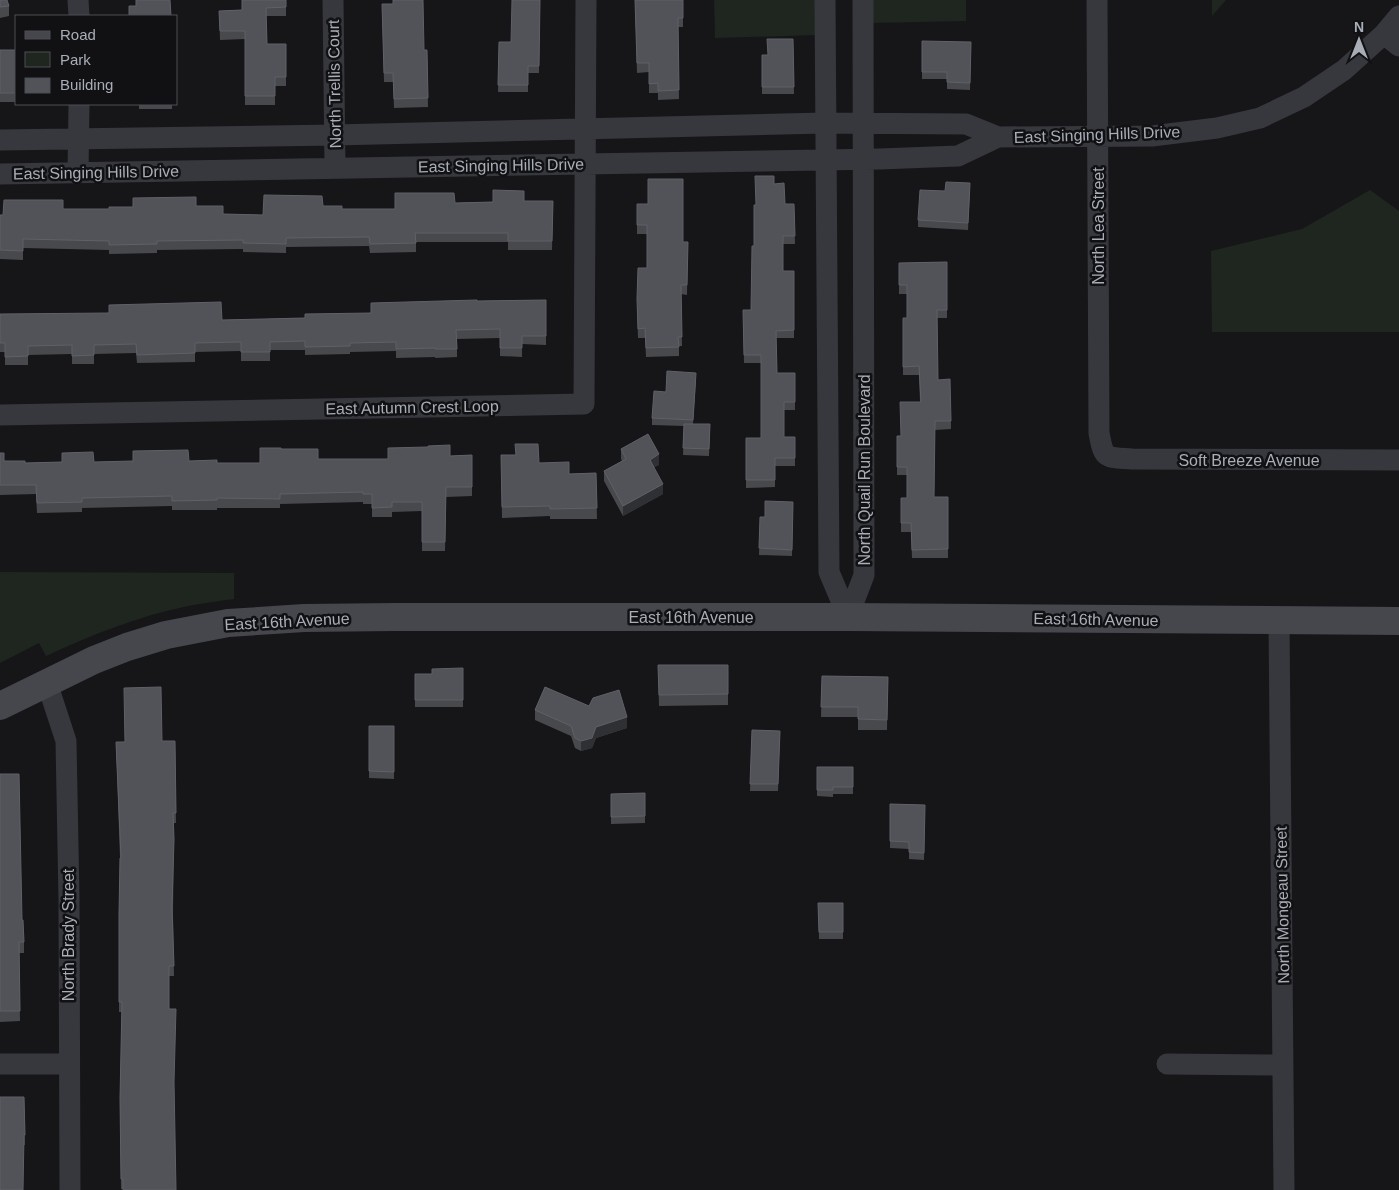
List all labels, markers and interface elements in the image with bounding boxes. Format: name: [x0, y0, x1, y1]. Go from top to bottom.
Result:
legend: [15, 15, 178, 105]
north arrow: [1334, 15, 1384, 65]
street label: North Trellis Court: [325, 19, 344, 149]
text: N: [1354, 19, 1364, 35]
text: Road: [60, 26, 96, 43]
text: Park: [60, 51, 91, 68]
text: Building: [60, 76, 113, 93]
street label: East Singing Hills Drive: [1014, 123, 1181, 146]
street label: East Singing Hills Drive: [418, 156, 584, 175]
street label: East Singing Hills Drive: [13, 163, 179, 182]
street label: North Lea Street: [1090, 167, 1107, 285]
street label: North Quail Run Boulevard: [856, 374, 873, 566]
street label: East Autumn Crest Loop: [325, 397, 499, 418]
street label: Soft Breeze Avenue: [1178, 452, 1320, 469]
street label: East 16th Avenue: [628, 609, 754, 626]
street label: East 16th Avenue: [224, 610, 350, 633]
street label: East 16th Avenue: [1033, 610, 1159, 629]
street label: North Mongeau Street: [1273, 826, 1292, 984]
street label: North Brady Street: [60, 868, 77, 1001]

